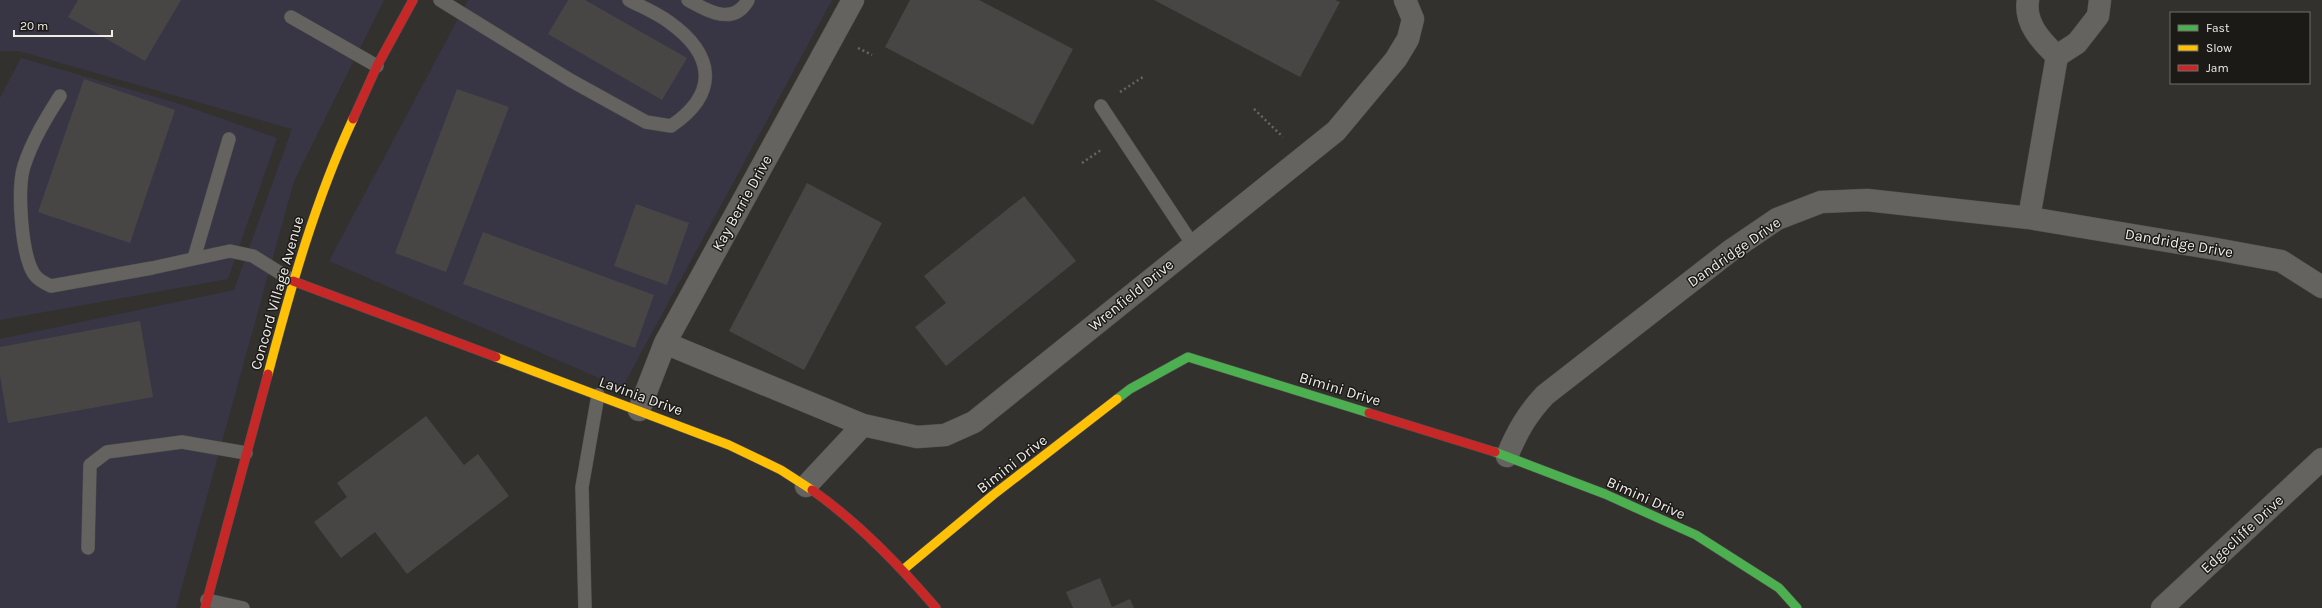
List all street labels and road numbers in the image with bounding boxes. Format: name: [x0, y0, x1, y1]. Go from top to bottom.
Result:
street label: Kay Berrie Drive: [708, 152, 776, 254]
street label: Dandridge Drive: [1684, 213, 1784, 291]
street label: Concord Village Avenue: [246, 214, 308, 372]
street label: Dandridge Drive: [2123, 225, 2235, 261]
street label: Wrenfield Drive: [1085, 255, 1177, 335]
street label: Bimini Drive: [1297, 368, 1383, 410]
street label: Lavinia Drive: [597, 373, 685, 419]
street label: Bimini Drive: [973, 431, 1051, 497]
street label: Bimini Drive: [1604, 473, 1688, 523]
street label: Edgecliffe Drive: [2197, 491, 2287, 577]

